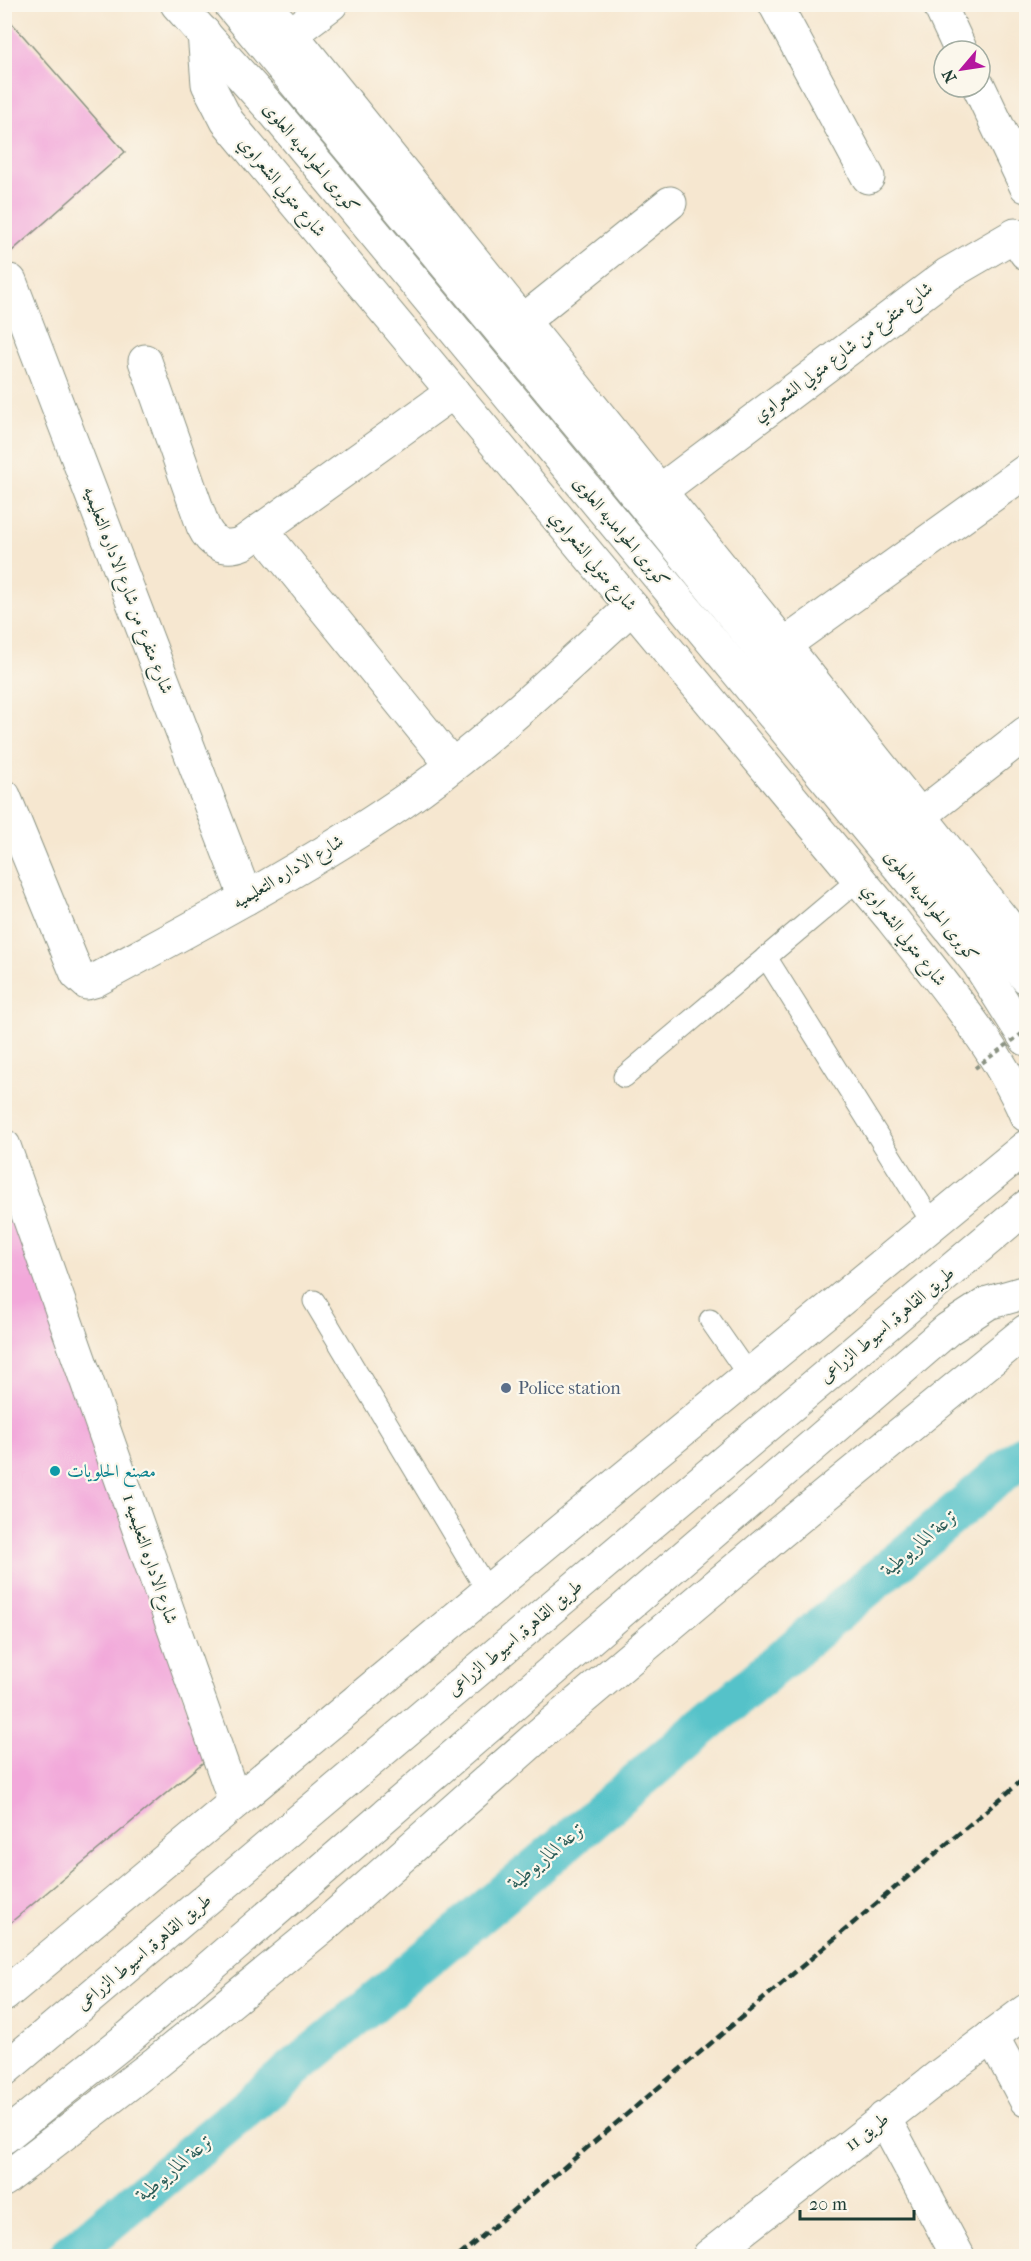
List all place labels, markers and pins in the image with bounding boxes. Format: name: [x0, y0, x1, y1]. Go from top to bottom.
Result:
place label: Police station: [518, 1378, 621, 1399]
marker: Police station: [499, 1381, 513, 1395]
place label: مصنع الحلويات: [67, 1461, 156, 1487]
marker: مصنع الحلويات: [48, 1464, 62, 1478]

